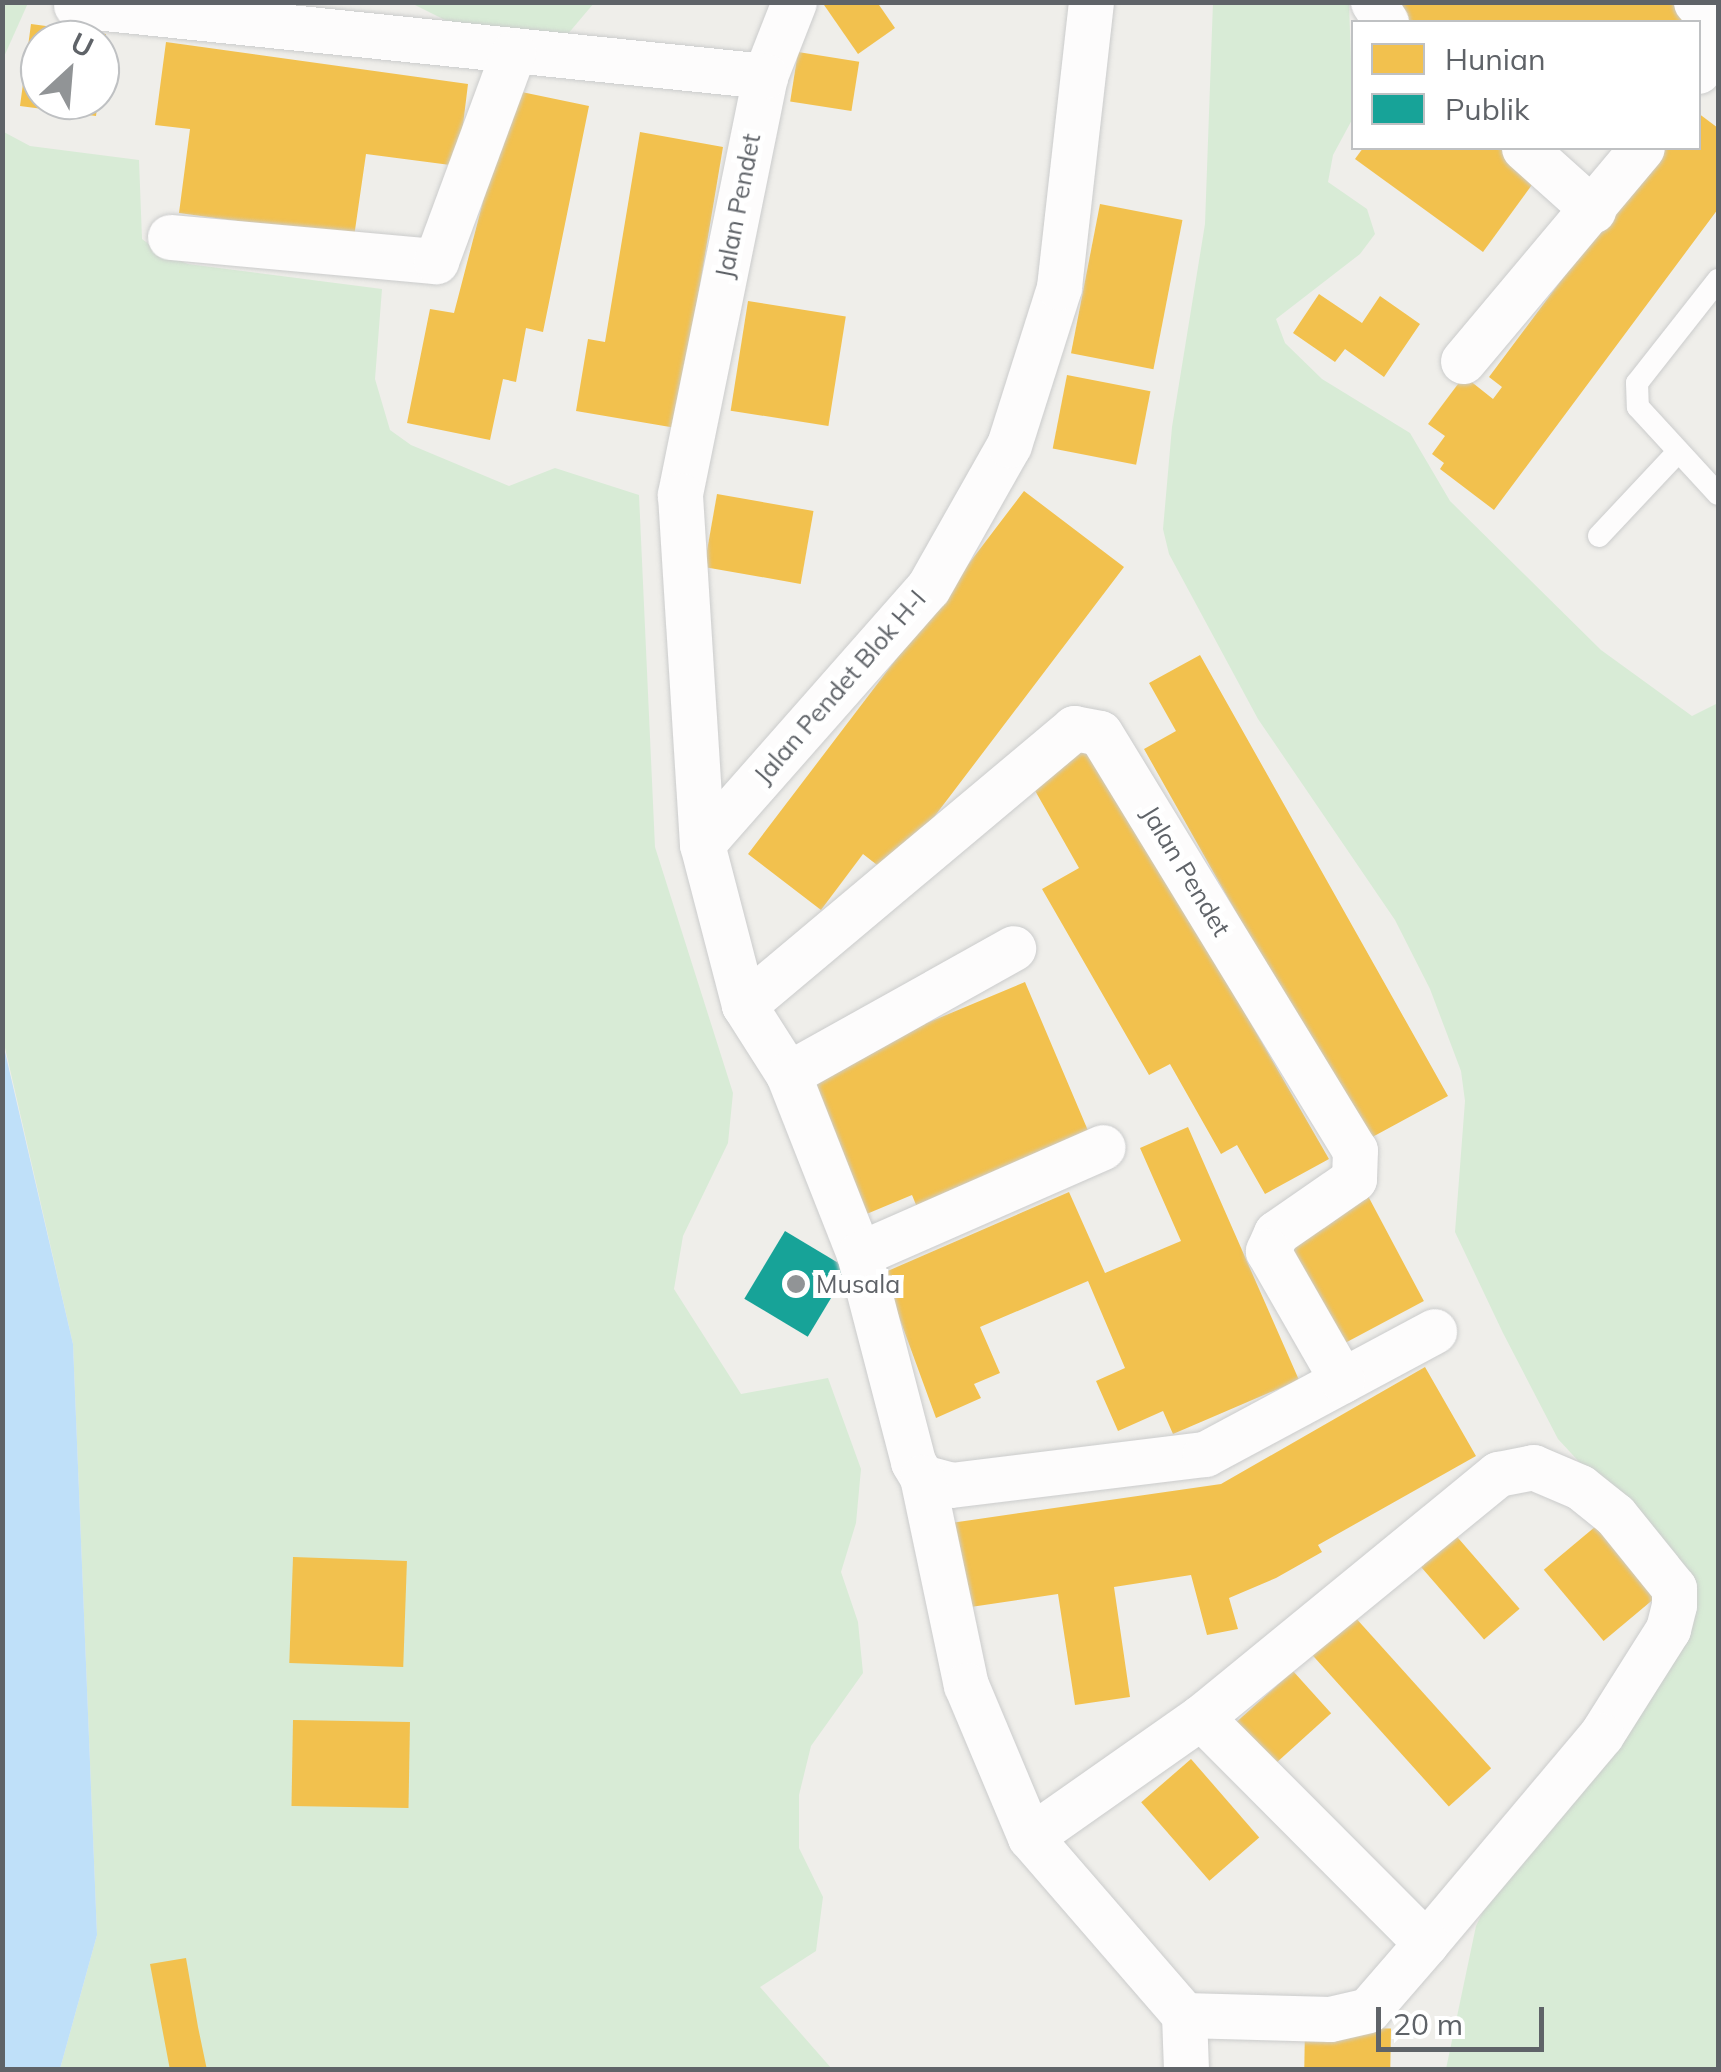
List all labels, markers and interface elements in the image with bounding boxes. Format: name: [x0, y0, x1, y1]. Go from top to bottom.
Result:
north arrow: [20, 20, 120, 120]
legend: [1351, 20, 1701, 150]
text: U: [65, 24, 99, 65]
text: Hunian: [1445, 40, 1546, 78]
text: Publik: [1445, 90, 1529, 128]
street label: Jalan Pendet: [709, 131, 767, 281]
street label: Jalan Pendet Blok H-I: [748, 584, 932, 790]
street label: Jalan Pendet: [1135, 800, 1237, 942]
place label: Musala: [816, 1269, 900, 1299]
marker: Musala: [785, 1273, 807, 1295]
scale bar: [1381, 1987, 1548, 2049]
text: 20 m: [1393, 2005, 1463, 2043]

